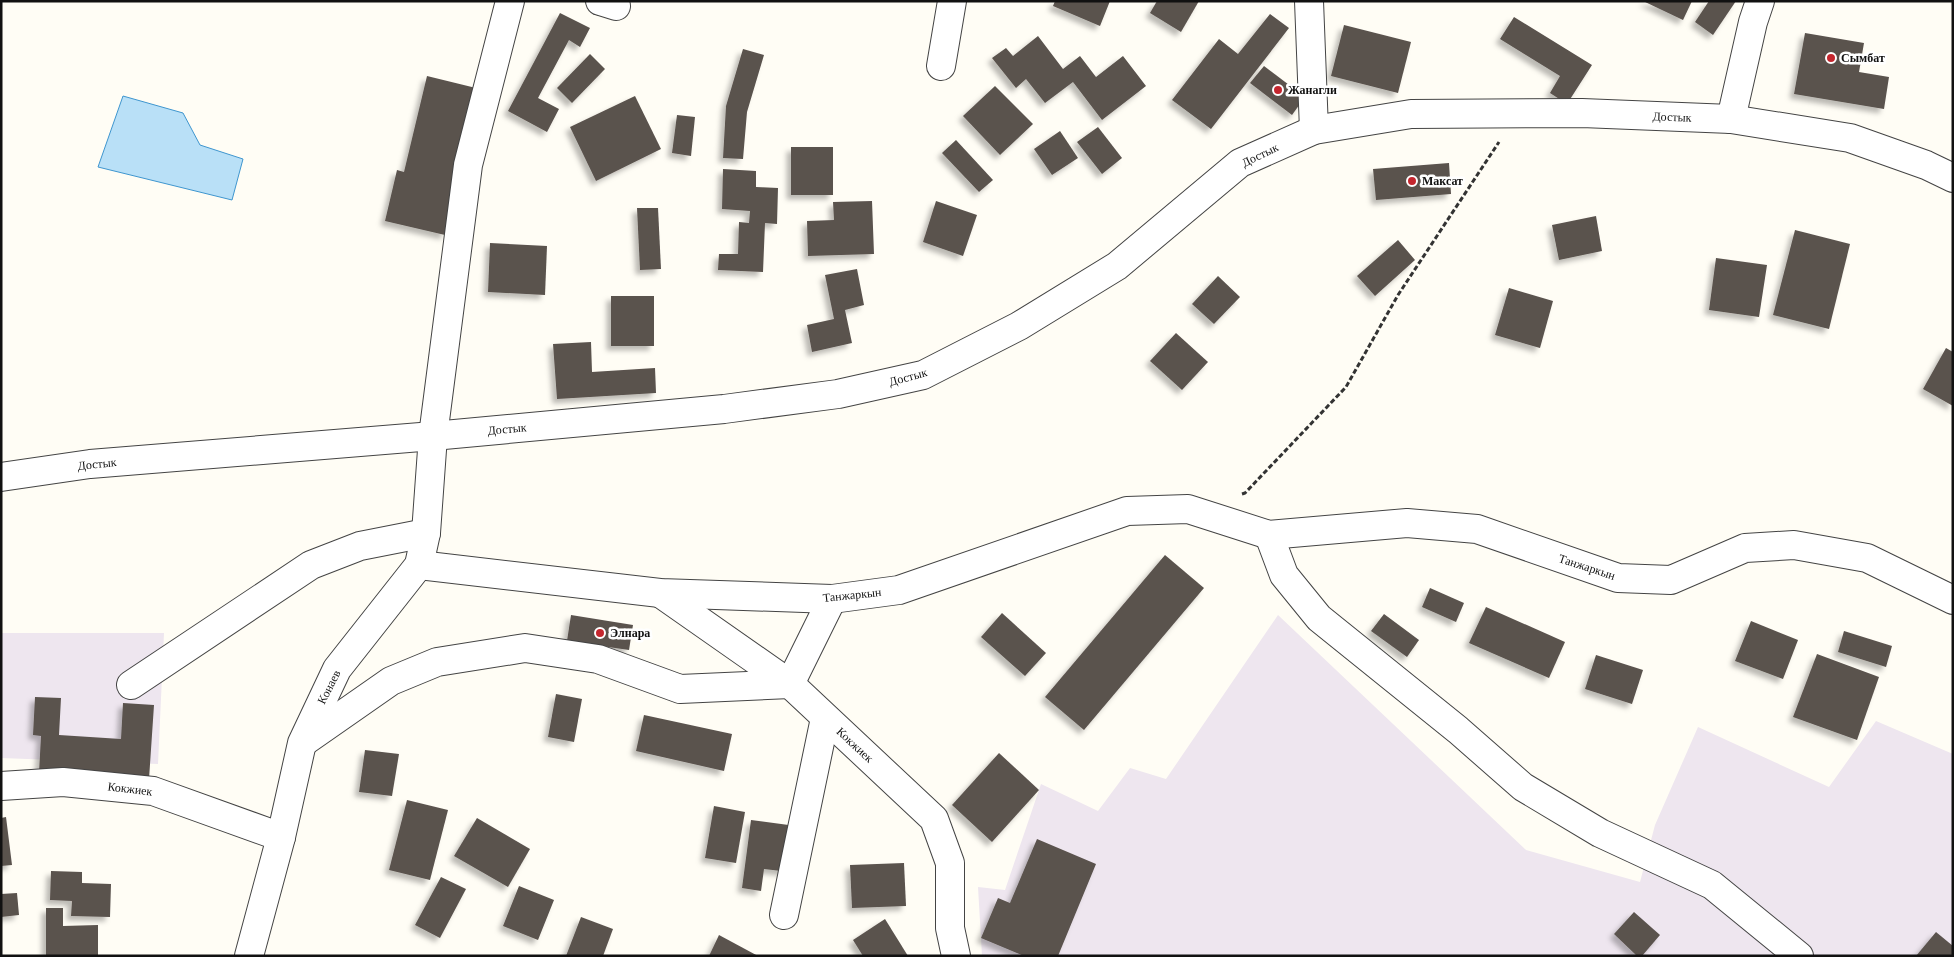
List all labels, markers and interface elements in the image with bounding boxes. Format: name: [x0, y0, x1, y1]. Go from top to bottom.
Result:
place label: Сымбат: [1841, 51, 1885, 65]
marker: Сымбат: [1825, 52, 1837, 64]
place label: Жанагли: [1288, 83, 1337, 97]
marker: Жанагли: [1272, 84, 1284, 96]
street label: Достык: [1652, 109, 1692, 125]
street label: Достык: [1239, 140, 1281, 170]
place label: Максат: [1422, 174, 1463, 188]
marker: Максат: [1406, 175, 1418, 187]
street label: Достык: [887, 365, 929, 389]
street label: Достык: [487, 420, 527, 438]
street label: Достык: [77, 455, 117, 473]
street label: Танжаркын: [1557, 551, 1618, 583]
street label: Танжаркын: [822, 585, 882, 605]
place label: Элнара: [610, 626, 650, 640]
marker: Элнара: [594, 627, 606, 639]
street label: Конаев: [315, 667, 344, 706]
street label: Кокжиек: [834, 724, 876, 766]
street label: Кокжиек: [107, 779, 153, 799]

